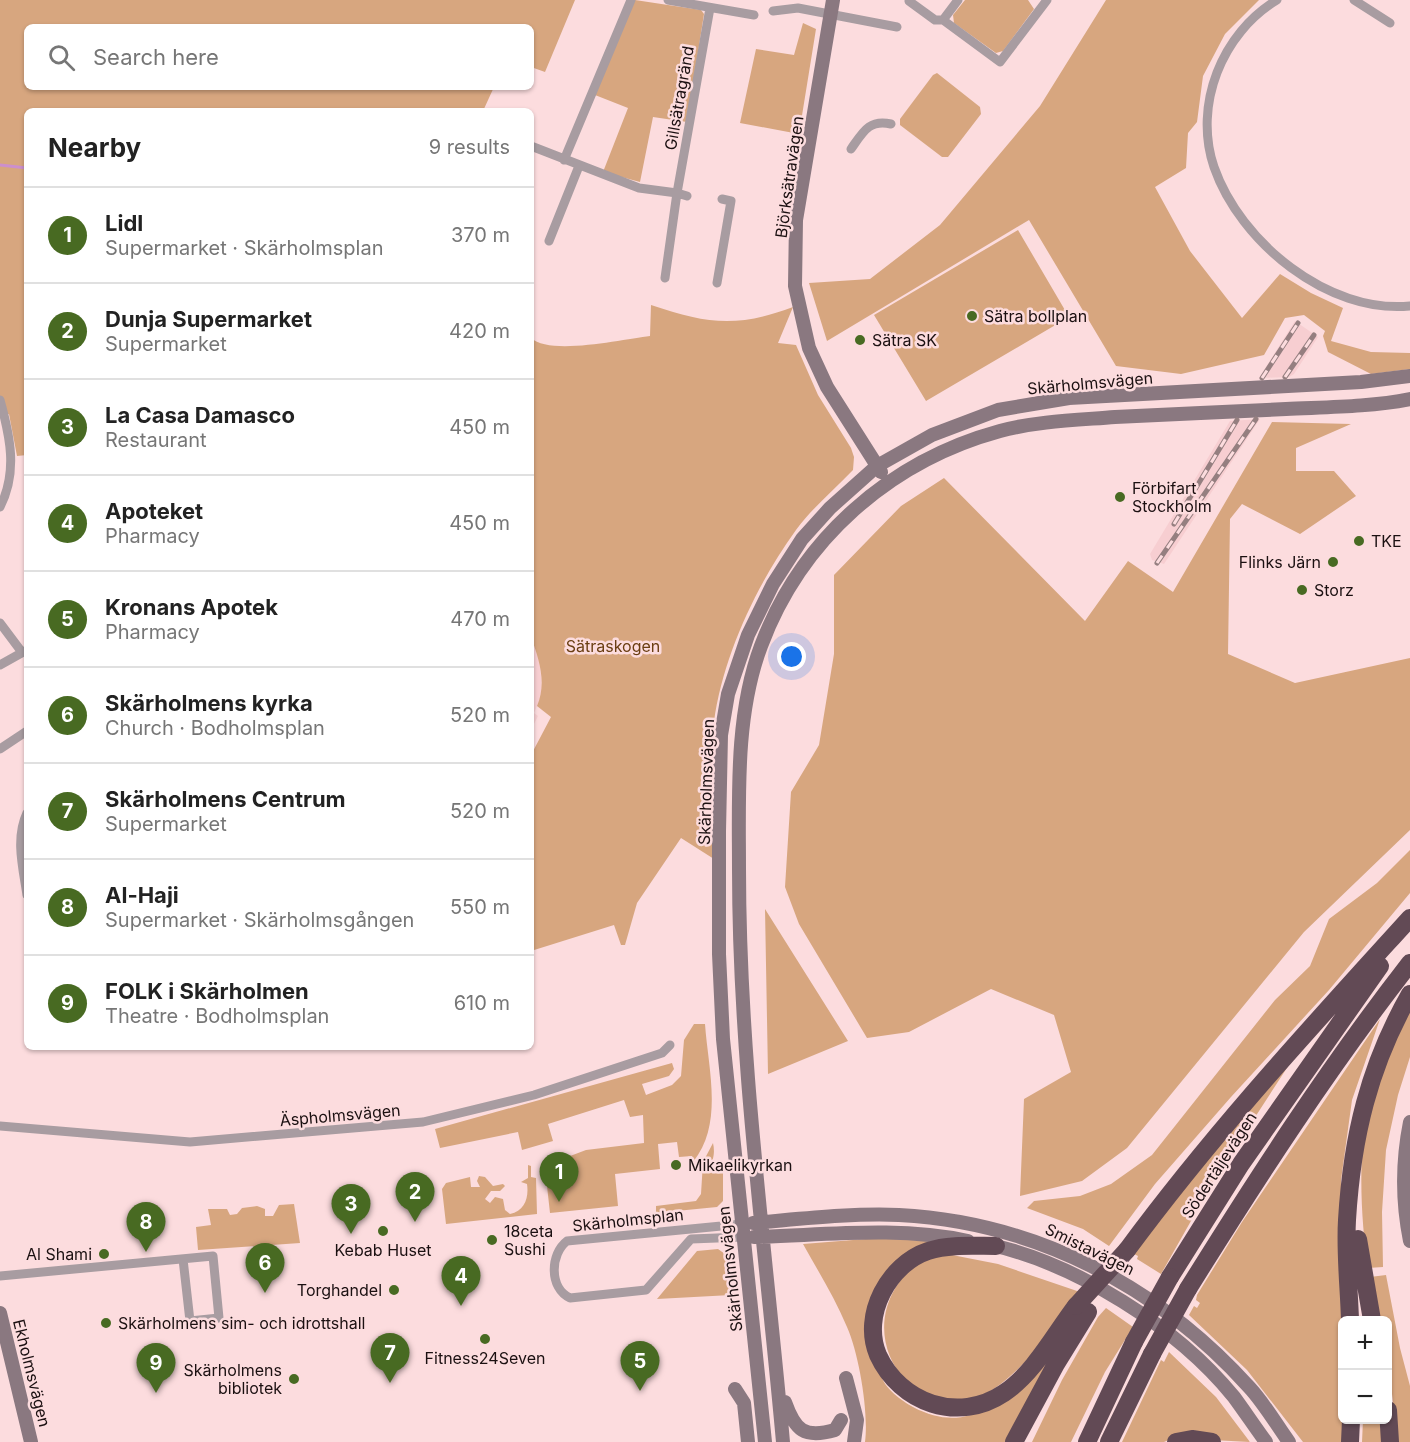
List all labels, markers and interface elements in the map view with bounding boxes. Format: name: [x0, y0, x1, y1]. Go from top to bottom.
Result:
search box: [24, 24, 534, 90]
icon: search: [45, 41, 78, 74]
text: Search here: [93, 44, 219, 70]
street label: Gillsätragränd: [660, 44, 698, 152]
street label: Björksätravägen: [771, 115, 807, 239]
text: Nearby: [48, 132, 141, 163]
text: 9 results: [429, 135, 510, 159]
text: Lidl: [105, 210, 143, 236]
text: 1: [63, 223, 72, 247]
text: 370 m: [451, 223, 510, 247]
text: Supermarket · Skärholmsplan: [105, 236, 384, 260]
text: Dunja Supermarket: [105, 306, 312, 332]
place label: Sätra bollplan: [984, 306, 1087, 326]
marker: Sätra bollplan: [965, 309, 979, 323]
text: 2: [61, 319, 74, 343]
text: 420 m: [449, 319, 510, 343]
place label: Sätra SK: [872, 330, 937, 350]
text: Supermarket: [105, 332, 227, 356]
marker: Sätra SK: [853, 333, 867, 347]
street label: Skärholmsvägen: [1026, 368, 1154, 398]
text: La Casa Damasco: [105, 402, 295, 428]
text: 3: [61, 415, 74, 439]
text: 450 m: [449, 415, 510, 439]
text: Restaurant: [105, 428, 207, 452]
place label: Förbifart Stockholm: [1132, 478, 1212, 516]
marker: Förbifart Stockholm: [1113, 490, 1127, 504]
text: Apoteket: [105, 498, 203, 524]
text: 4: [61, 511, 74, 535]
text: 450 m: [449, 511, 510, 535]
text: Pharmacy: [105, 524, 200, 548]
place label: TKE: [1371, 531, 1402, 551]
marker: TKE: [1352, 534, 1366, 548]
place label: Flinks Järn: [1239, 552, 1321, 572]
marker: Flinks Järn: [1326, 555, 1340, 569]
place label: Storz: [1314, 580, 1354, 600]
marker: Storz: [1295, 583, 1309, 597]
text: Kronans Apotek: [105, 594, 278, 620]
text: 5: [61, 607, 74, 631]
text: 470 m: [450, 607, 510, 631]
text: Pharmacy: [105, 620, 200, 644]
park label: Sätraskogen: [566, 636, 660, 656]
your location: [777, 642, 806, 671]
text: Skärholmens kyrka: [105, 690, 313, 716]
text: 6: [61, 703, 74, 727]
text: 520 m: [450, 703, 510, 727]
text: Church · Bodholmsplan: [105, 716, 325, 740]
street label: Skärholmsvägen: [694, 719, 718, 845]
text: Skärholmens Centrum: [105, 786, 346, 812]
text: 7: [62, 799, 73, 823]
text: 520 m: [450, 799, 510, 823]
text: Supermarket: [105, 812, 227, 836]
text: Al-Haji: [105, 882, 179, 908]
text: 8: [61, 895, 74, 919]
text: 550 m: [450, 895, 510, 919]
text: Supermarket · Skärholmsgången: [105, 908, 414, 932]
text: FOLK i Skärholmen: [105, 978, 309, 1004]
text: 9: [61, 991, 74, 1015]
text: 610 m: [454, 991, 510, 1015]
text: Theatre · Bodholmsplan: [105, 1004, 329, 1028]
street label: Äspholmsvägen: [279, 1100, 401, 1130]
street label: Södertäljevägen: [1177, 1108, 1261, 1222]
pin: 1: [540, 1152, 578, 1202]
place label: Mikaelikyrkan: [688, 1155, 792, 1175]
marker: Mikaelikyrkan: [669, 1158, 683, 1172]
pin: 2: [396, 1172, 434, 1222]
pin: 3: [332, 1184, 370, 1234]
pin: 8: [126, 1202, 166, 1252]
street label: Skärholmsplan: [571, 1204, 685, 1236]
street label: Skärholmsvägen: [713, 1205, 747, 1333]
street label: Smistavägen: [1042, 1219, 1138, 1279]
place label: 18ceta Sushi: [504, 1221, 553, 1259]
marker: Kebab Huset: [376, 1224, 390, 1238]
marker: 18ceta Sushi: [485, 1233, 499, 1247]
place label: Kebab Huset: [334, 1240, 432, 1260]
place label: Al Shami: [26, 1244, 92, 1264]
pin: 6: [246, 1244, 284, 1293]
marker: Al Shami: [97, 1247, 111, 1261]
pin: 4: [442, 1256, 480, 1306]
place label: Torghandel: [297, 1280, 382, 1300]
marker: Torghandel: [387, 1283, 401, 1297]
place label: Skärholmens sim- och idrottshall: [118, 1313, 365, 1333]
marker: Skärholmens sim- och idrottshall: [99, 1316, 113, 1330]
map controls: [1338, 1316, 1392, 1424]
button: +: [1338, 1316, 1392, 1370]
street label: Ekholmsvägen: [9, 1317, 55, 1429]
marker: Fitness24Seven: [478, 1332, 492, 1346]
pin: 7: [370, 1334, 410, 1383]
pin: 5: [620, 1342, 660, 1391]
pin: 9: [136, 1344, 176, 1393]
place label: Fitness24Seven: [425, 1348, 545, 1368]
place label: Skärholmens bibliotek: [184, 1360, 282, 1398]
button: −: [1338, 1370, 1392, 1424]
marker: Skärholmens bibliotek: [287, 1372, 301, 1386]

